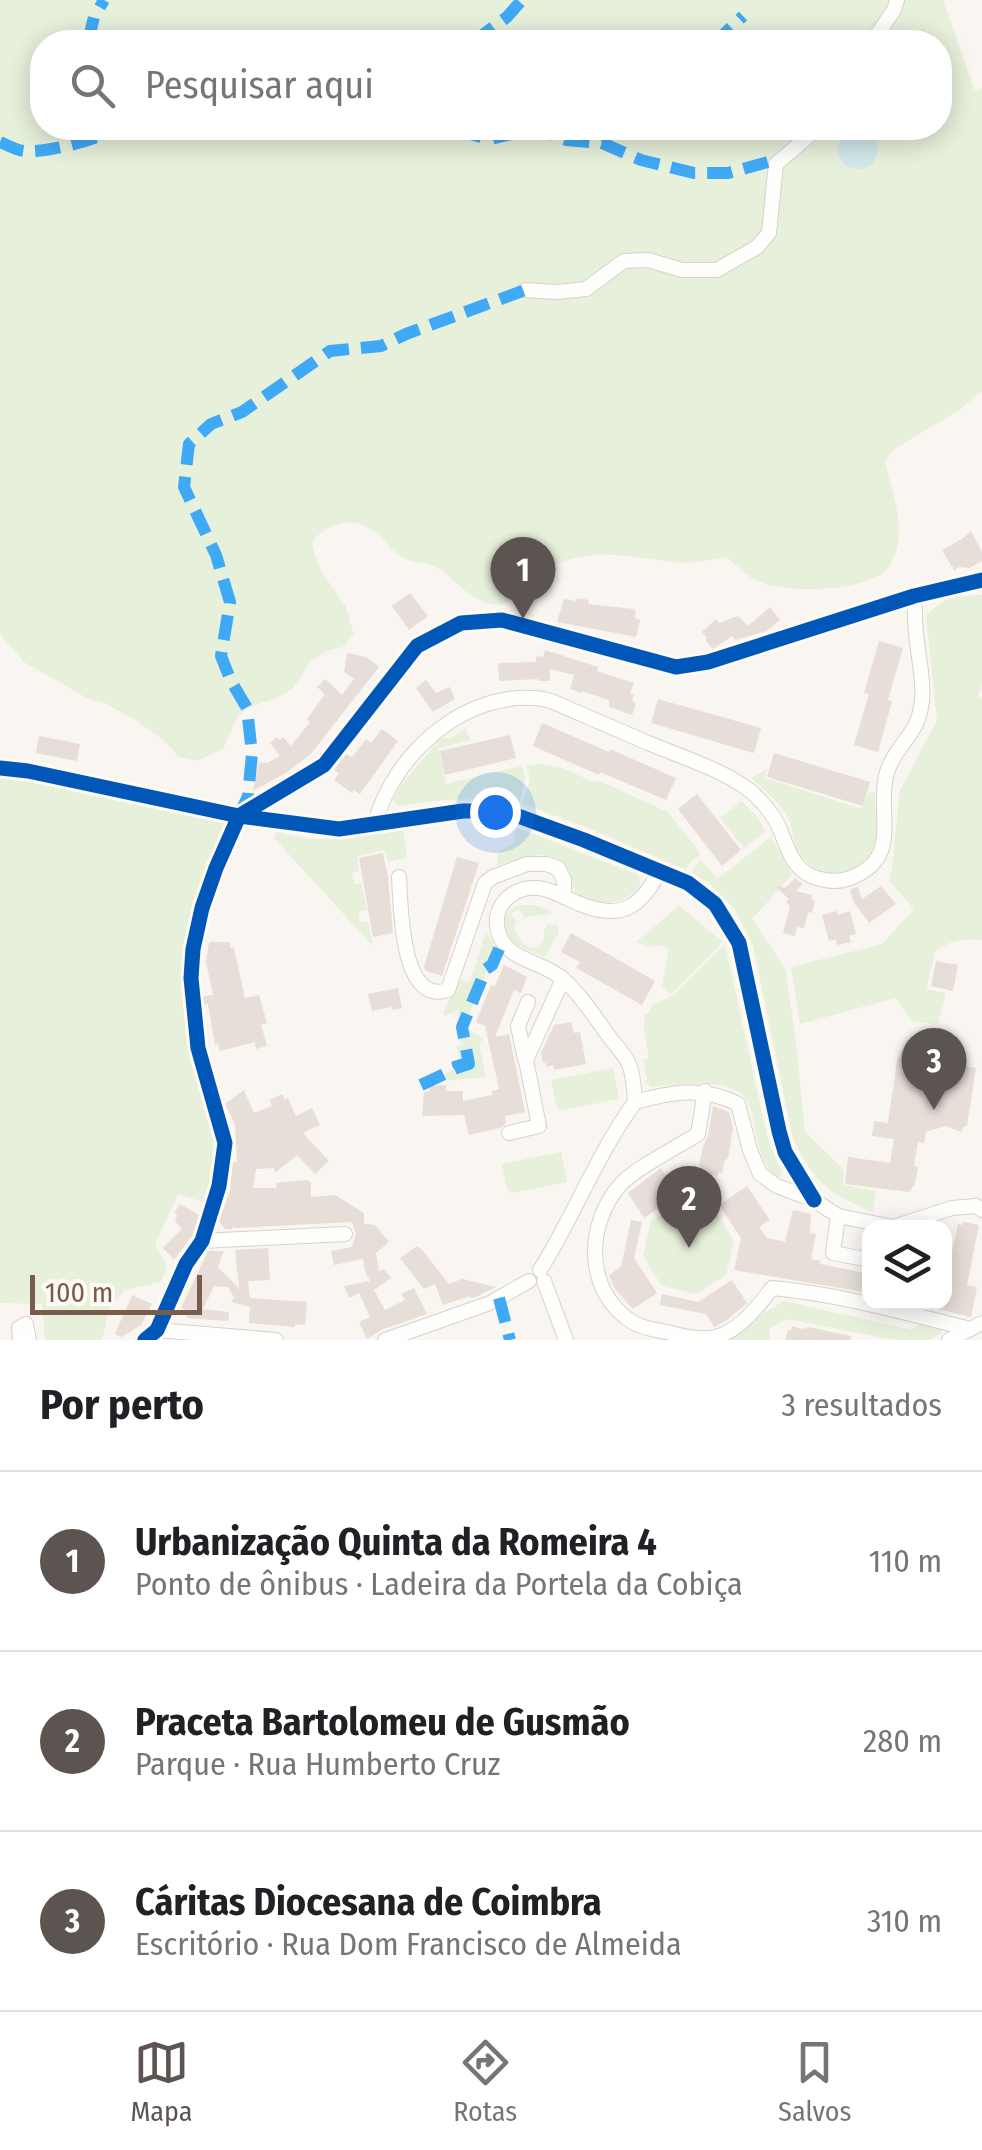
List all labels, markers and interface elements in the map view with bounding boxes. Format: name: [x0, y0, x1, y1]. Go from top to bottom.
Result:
search box: [30, 30, 952, 140]
icon: search: [65, 58, 120, 113]
text: Pesquisar aqui: [145, 62, 374, 108]
pin: 1: [490, 536, 556, 619]
your location: [470, 787, 521, 838]
pin: 3: [902, 1028, 966, 1110]
pin: 2: [656, 1166, 722, 1248]
map controls: [862, 1220, 952, 1310]
button: layers: [862, 1220, 952, 1310]
scale bar: [30, 1270, 202, 1314]
text: 100 m: [45, 1276, 113, 1309]
text: Por perto: [40, 1380, 204, 1430]
text: 3 resultados: [782, 1386, 942, 1424]
text: Urbanização Quinta da Romeira 4: [135, 1519, 657, 1565]
text: 1: [66, 1542, 79, 1580]
text: 110 m: [869, 1542, 942, 1580]
text: Ponto de ônibus · Ladeira da Portela da Cobiça: [135, 1565, 743, 1603]
text: Praceta Bartolomeu de Gusmão: [135, 1699, 630, 1745]
text: 2: [65, 1722, 80, 1760]
text: 280 m: [863, 1722, 942, 1760]
text: Parque · Rua Humberto Cruz: [135, 1745, 500, 1783]
text: Cáritas Diocesana de Coimbra: [135, 1879, 602, 1925]
text: 3: [65, 1902, 80, 1940]
text: 310 m: [867, 1902, 942, 1940]
text: Escritório · Rua Dom Francisco de Almeida: [135, 1925, 682, 1963]
tab: Mapa: [130, 2035, 192, 2128]
tab: Rotas: [453, 2035, 517, 2128]
tab: Salvos: [778, 2035, 852, 2128]

